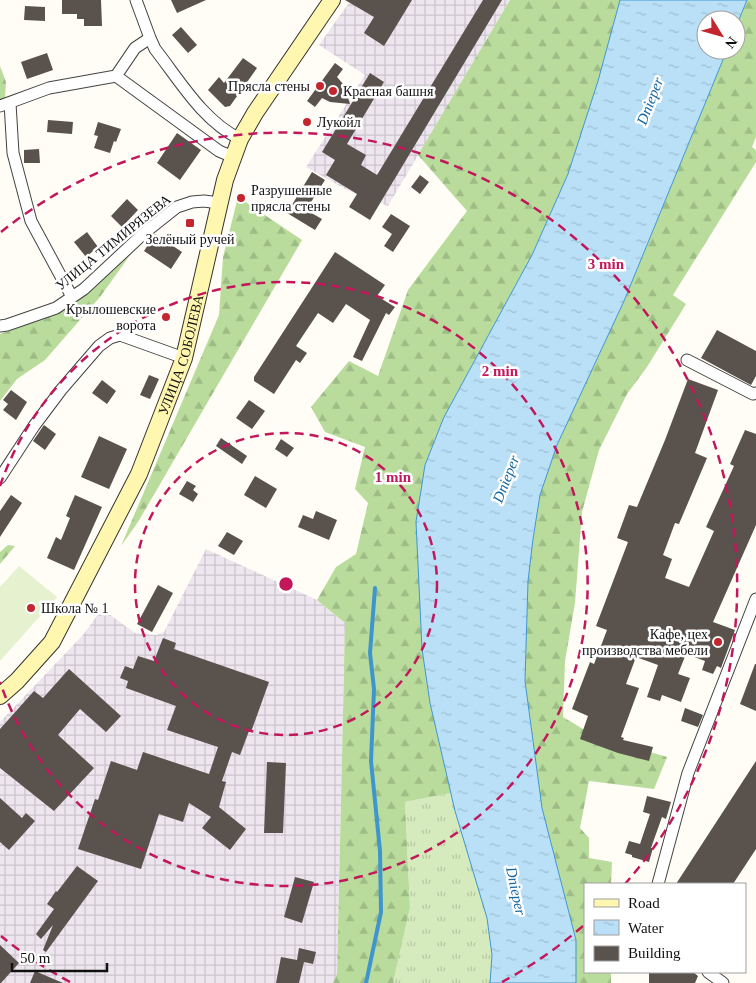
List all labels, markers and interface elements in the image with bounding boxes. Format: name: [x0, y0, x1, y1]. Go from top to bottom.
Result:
north arrow: [696, 10, 746, 60]
text: N: [722, 34, 740, 51]
water label: Dnieper: [633, 75, 666, 128]
place label: Прясла стены: [228, 79, 311, 94]
marker: Прясла стены: [314, 80, 326, 92]
place label: Красная башня: [343, 84, 434, 99]
marker: Красная башня: [327, 85, 339, 97]
place label: Лукойл: [317, 115, 361, 130]
marker: Лукойл: [301, 116, 313, 128]
place label: Разрушенные прясла стены: [251, 183, 332, 214]
street label: УЛИЦА ТИМИРЯЗЕВА: [53, 191, 174, 293]
marker: Разрушенные прясла стены: [235, 192, 247, 204]
marker: Зелёный ручей: [184, 217, 196, 229]
place label: Зелёный ручей: [146, 232, 235, 247]
text: 3 min: [588, 256, 625, 272]
street label: УЛИЦА СОБОЛЕВА: [156, 292, 207, 417]
place label: Крылошевские ворота: [66, 302, 157, 333]
marker: Крылошевские ворота: [160, 311, 172, 323]
text: 2 min: [482, 363, 519, 379]
water label: Dnieper: [489, 453, 522, 506]
text: 1 min: [375, 469, 412, 485]
centre of rings: [277, 575, 295, 593]
place label: Школа № 1: [41, 601, 109, 616]
marker: Школа № 1: [25, 602, 37, 614]
place label: Кафе, цех производства мебели: [582, 627, 708, 658]
marker: Кафе, цех производства мебели: [712, 636, 724, 648]
water label: Dnieper: [503, 864, 529, 917]
legend: [584, 883, 746, 973]
text: Road: [628, 895, 660, 911]
text: Water: [628, 920, 663, 936]
scale bar: [12, 940, 108, 972]
text: Building: [628, 945, 681, 961]
text: 50 m: [20, 950, 51, 966]

